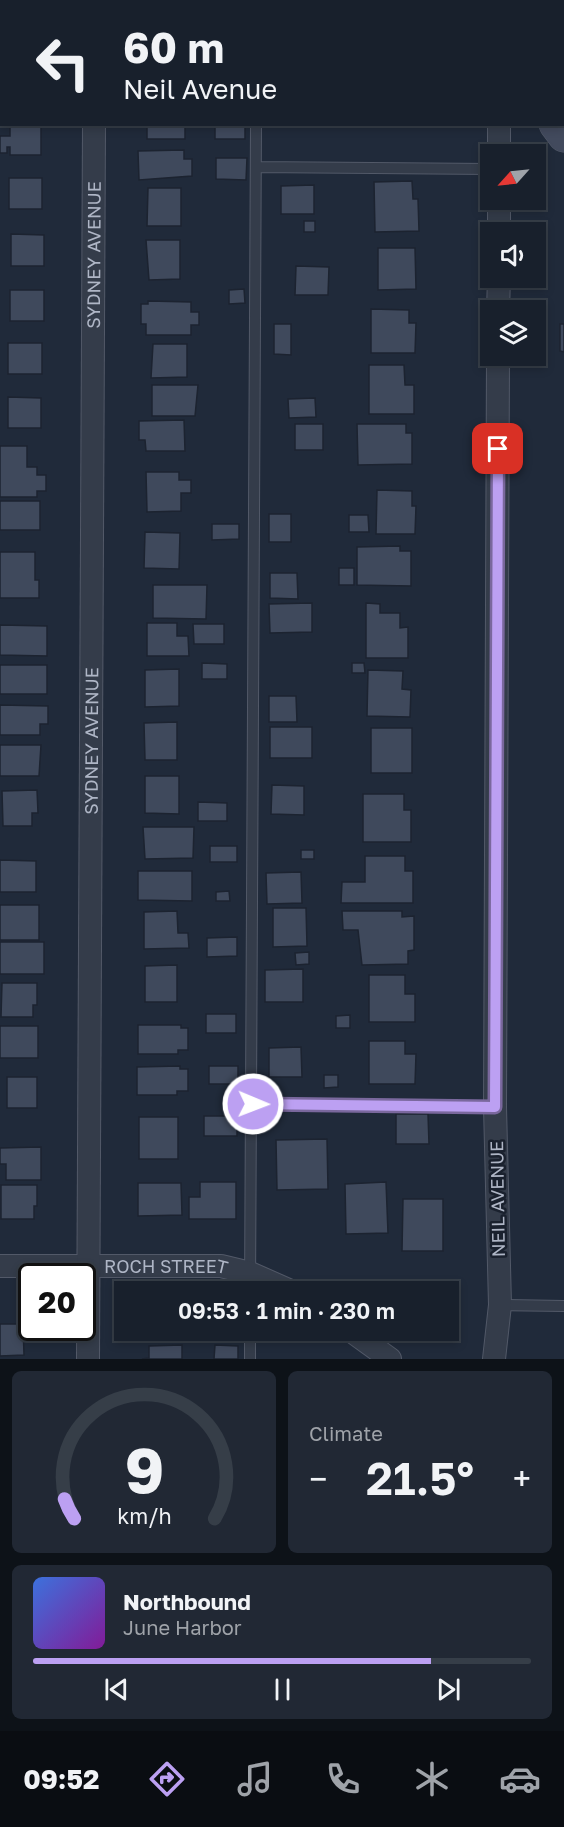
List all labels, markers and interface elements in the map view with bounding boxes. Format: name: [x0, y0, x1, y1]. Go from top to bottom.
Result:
text: 60 m: [123, 22, 224, 72]
icon: left: [24, 24, 102, 102]
text: Neil Avenue: [123, 73, 277, 105]
north arrow: [480, 144, 546, 210]
map controls: [480, 144, 546, 366]
street label: SYDNEY AVENUE: [82, 181, 105, 329]
button: sound: [480, 222, 546, 288]
button: layers: [480, 300, 546, 366]
pin: [472, 423, 523, 474]
icon: arrive: [481, 432, 514, 465]
street label: SYDNEY AVENUE: [80, 667, 102, 815]
position arrow: [221, 1072, 285, 1136]
street label: NEIL AVENUE: [485, 1141, 509, 1257]
street label: ROCH STREET: [104, 1254, 230, 1278]
speed limit sign: 20: [18, 1263, 96, 1341]
text: 09:53 · 1 min · 230 m: [178, 1297, 395, 1324]
text: Climate: [309, 1421, 383, 1445]
text: 9: [124, 1432, 164, 1507]
text: 21.5°: [366, 1451, 474, 1505]
text: −: [309, 1459, 327, 1498]
text: +: [513, 1459, 531, 1498]
text: km/h: [117, 1503, 171, 1529]
text: Northbound: [123, 1588, 251, 1615]
text: June Harbor: [123, 1615, 242, 1639]
icon: previous: [100, 1673, 133, 1706]
icon: pause: [266, 1673, 299, 1706]
icon: next: [432, 1673, 465, 1706]
icon: directions: [146, 1758, 188, 1800]
icon: music: [234, 1758, 276, 1800]
icon: phone: [322, 1758, 364, 1800]
icon: climate: [411, 1758, 453, 1800]
icon: car: [499, 1758, 541, 1800]
text: 09:52: [23, 1763, 99, 1795]

